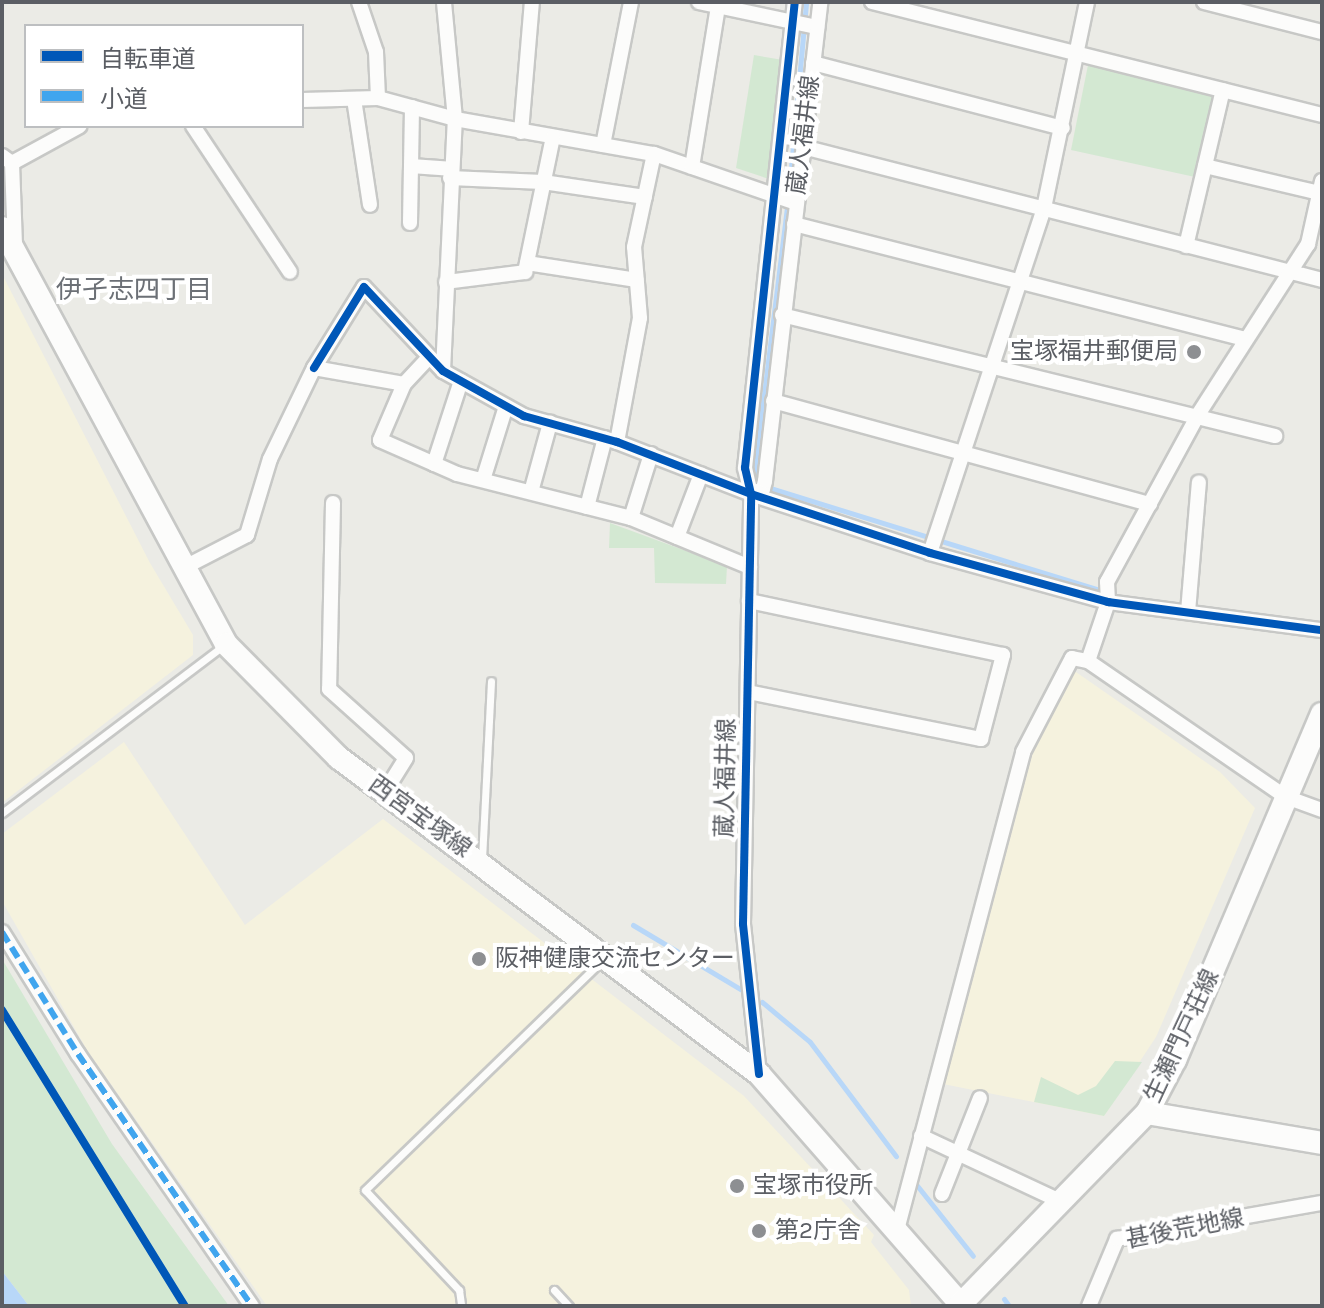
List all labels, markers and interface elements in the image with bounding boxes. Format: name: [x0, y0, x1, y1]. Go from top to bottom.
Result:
legend: [24, 24, 304, 128]
text: 自転車道: [100, 45, 196, 73]
street label: 蔵人福井線: [782, 74, 826, 196]
text: 小道: [100, 85, 148, 113]
district label: 伊孑志四丁目: [56, 274, 212, 306]
place label: 宝塚福井郵便局: [1010, 338, 1178, 366]
marker: 宝塚福井郵便局: [1185, 343, 1203, 361]
street label: 蔵人福井線: [711, 718, 741, 838]
street label: 西宮宝塚線: [363, 770, 477, 864]
place label: 阪神健康交流センター: [495, 945, 735, 973]
marker: 阪神健康交流センター: [470, 950, 488, 968]
street label: 生瀬門戸荘線: [1139, 965, 1225, 1107]
place label: 宝塚市役所: [753, 1172, 873, 1200]
marker: 宝塚市役所: [728, 1177, 746, 1195]
street label: 甚後荒地線: [1123, 1203, 1247, 1255]
place label: 第2庁舎: [775, 1217, 861, 1245]
marker: 第2庁舎: [750, 1222, 768, 1240]

